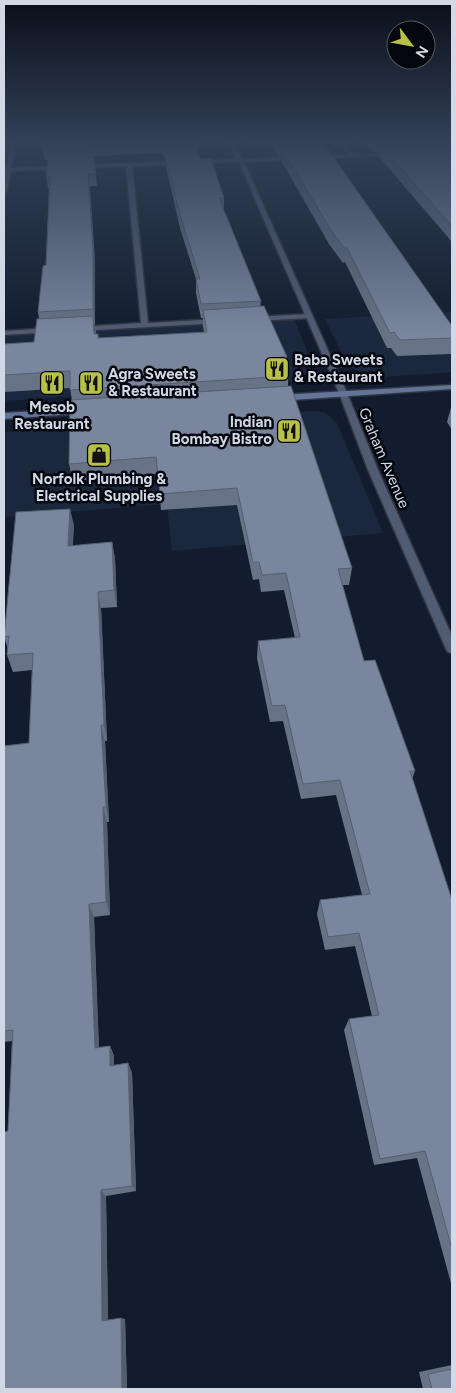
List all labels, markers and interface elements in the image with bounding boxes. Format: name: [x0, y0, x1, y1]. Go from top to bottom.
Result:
north arrow: [386, 20, 436, 70]
text: N: [412, 43, 432, 61]
place label: Baba Sweets & Restaurant: [294, 351, 383, 386]
restaurant icon: Baba Sweets & Restaurant: [264, 356, 290, 382]
place label: Agra Sweets & Restaurant: [108, 365, 197, 400]
restaurant icon: Mesob Restaurant: [39, 370, 65, 396]
restaurant icon: Agra Sweets & Restaurant: [78, 370, 104, 396]
place label: Mesob Restaurant: [14, 398, 90, 433]
street label: Graham Avenue: [355, 405, 413, 511]
place label: Indian Bombay Bistro: [172, 413, 272, 448]
restaurant icon: Indian Bombay Bistro: [276, 418, 302, 444]
shop icon: Norfolk Plumbing & Electrical Supplies: [86, 442, 112, 468]
place label: Norfolk Plumbing & Electrical Supplies: [32, 470, 166, 505]

